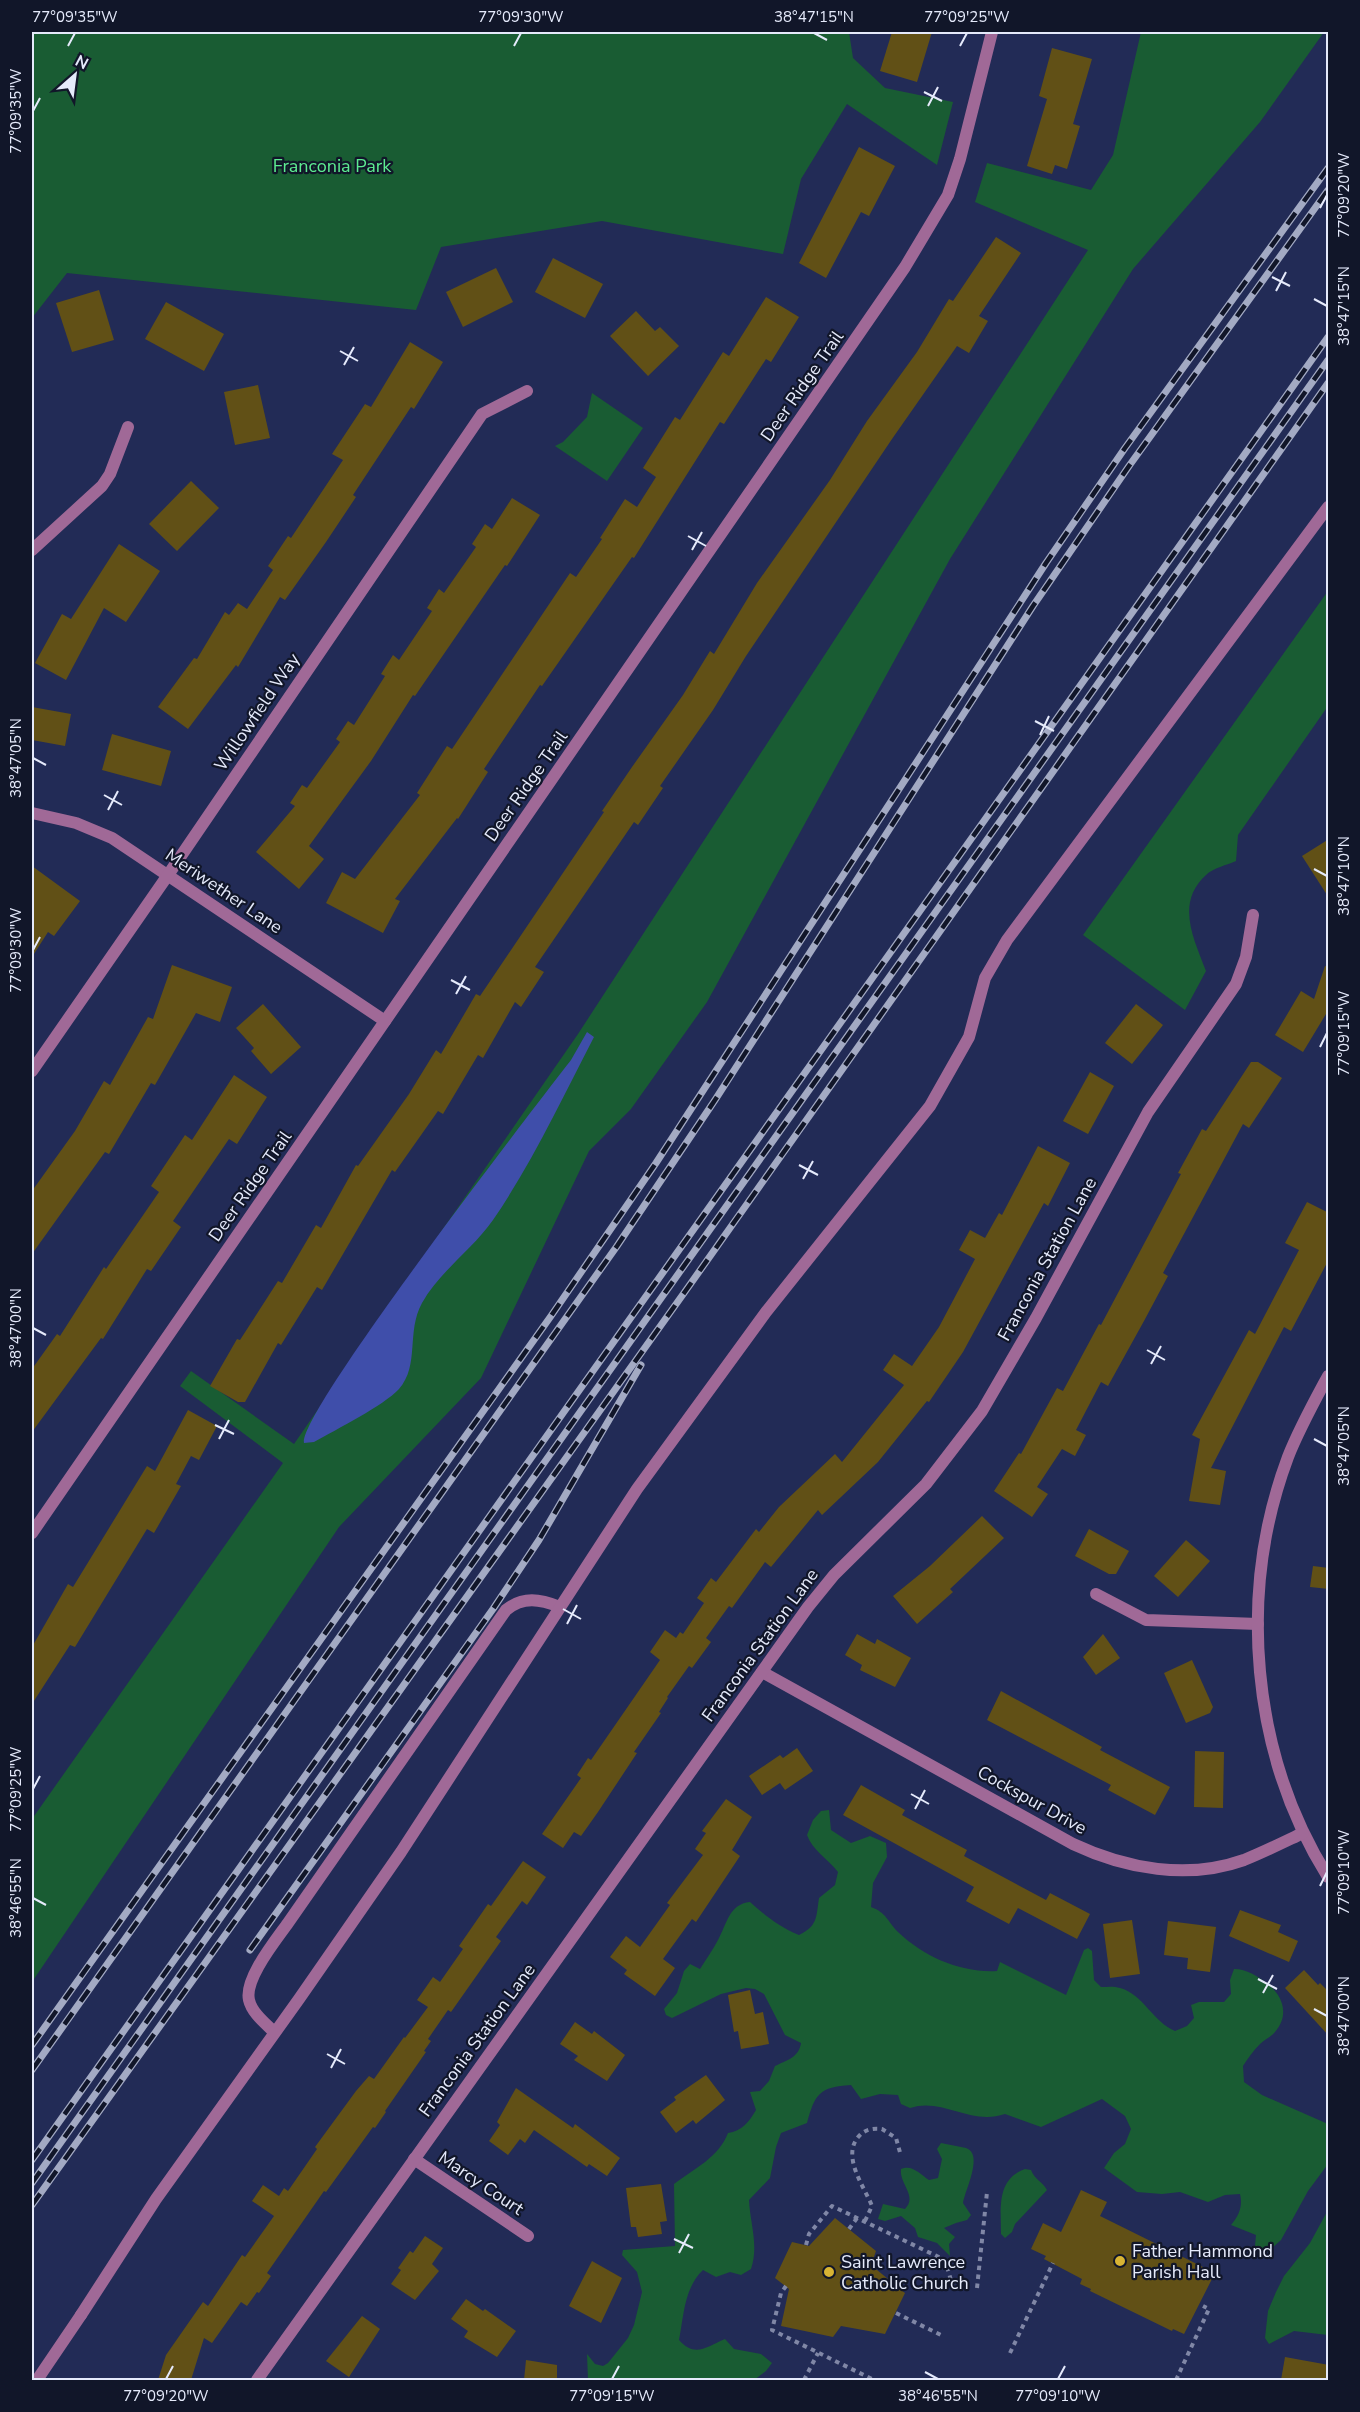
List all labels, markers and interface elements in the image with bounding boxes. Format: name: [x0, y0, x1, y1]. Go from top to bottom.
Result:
text: 77°09'35"W: [32, 7, 118, 27]
text: 77°09'30"W: [478, 7, 564, 27]
text: 38°47'15"N: [774, 7, 854, 27]
text: 77°09'25"W: [924, 7, 1010, 27]
north arrow: [45, 45, 105, 105]
text: N: [71, 50, 92, 75]
text: 77°09'35"W: [6, 68, 26, 154]
text: 77°09'20"W: [1334, 152, 1354, 238]
park label: Franconia Park: [273, 154, 392, 178]
text: 38°47'15"N: [1334, 266, 1354, 346]
street label: Deer Ridge Trail: [755, 325, 849, 446]
street label: Willowfield Way: [209, 648, 306, 776]
text: 38°47'05"N: [6, 718, 26, 798]
street label: Deer Ridge Trail: [479, 725, 573, 846]
text: 38°47'10"N: [1334, 836, 1354, 916]
street label: Meriwether Lane: [161, 843, 287, 939]
text: 77°09'30"W: [6, 907, 26, 993]
text: 77°09'15"W: [1334, 990, 1354, 1076]
street label: Deer Ridge Trail: [203, 1125, 297, 1246]
street label: Franconia Station Lane: [992, 1173, 1102, 1345]
text: 38°47'00"N: [6, 1288, 26, 1368]
text: 38°47'05"N: [1334, 1406, 1354, 1486]
street label: Franconia Station Lane: [696, 1564, 824, 1726]
text: 77°09'25"W: [6, 1746, 26, 1832]
street label: Cockspur Drive: [973, 1760, 1091, 1840]
text: 77°09'10"W: [1334, 1829, 1354, 1915]
text: 38°46'55"N: [6, 1858, 26, 1938]
street label: Franconia Station Lane: [413, 1959, 541, 2121]
text: 38°47'00"N: [1334, 1976, 1354, 2056]
street label: Marcy Court: [434, 2146, 529, 2221]
place label: Father Hammond Parish Hall: [1132, 2239, 1273, 2284]
place label: Saint Lawrence Catholic Church: [841, 2250, 969, 2295]
marker: Father Hammond Parish Hall: [1113, 2254, 1127, 2268]
marker: Saint Lawrence Catholic Church: [822, 2265, 836, 2279]
text: 77°09'20"W: [123, 2386, 209, 2406]
text: 77°09'15"W: [569, 2386, 655, 2406]
text: 38°46'55"N: [898, 2386, 978, 2406]
text: 77°09'10"W: [1015, 2386, 1101, 2406]

